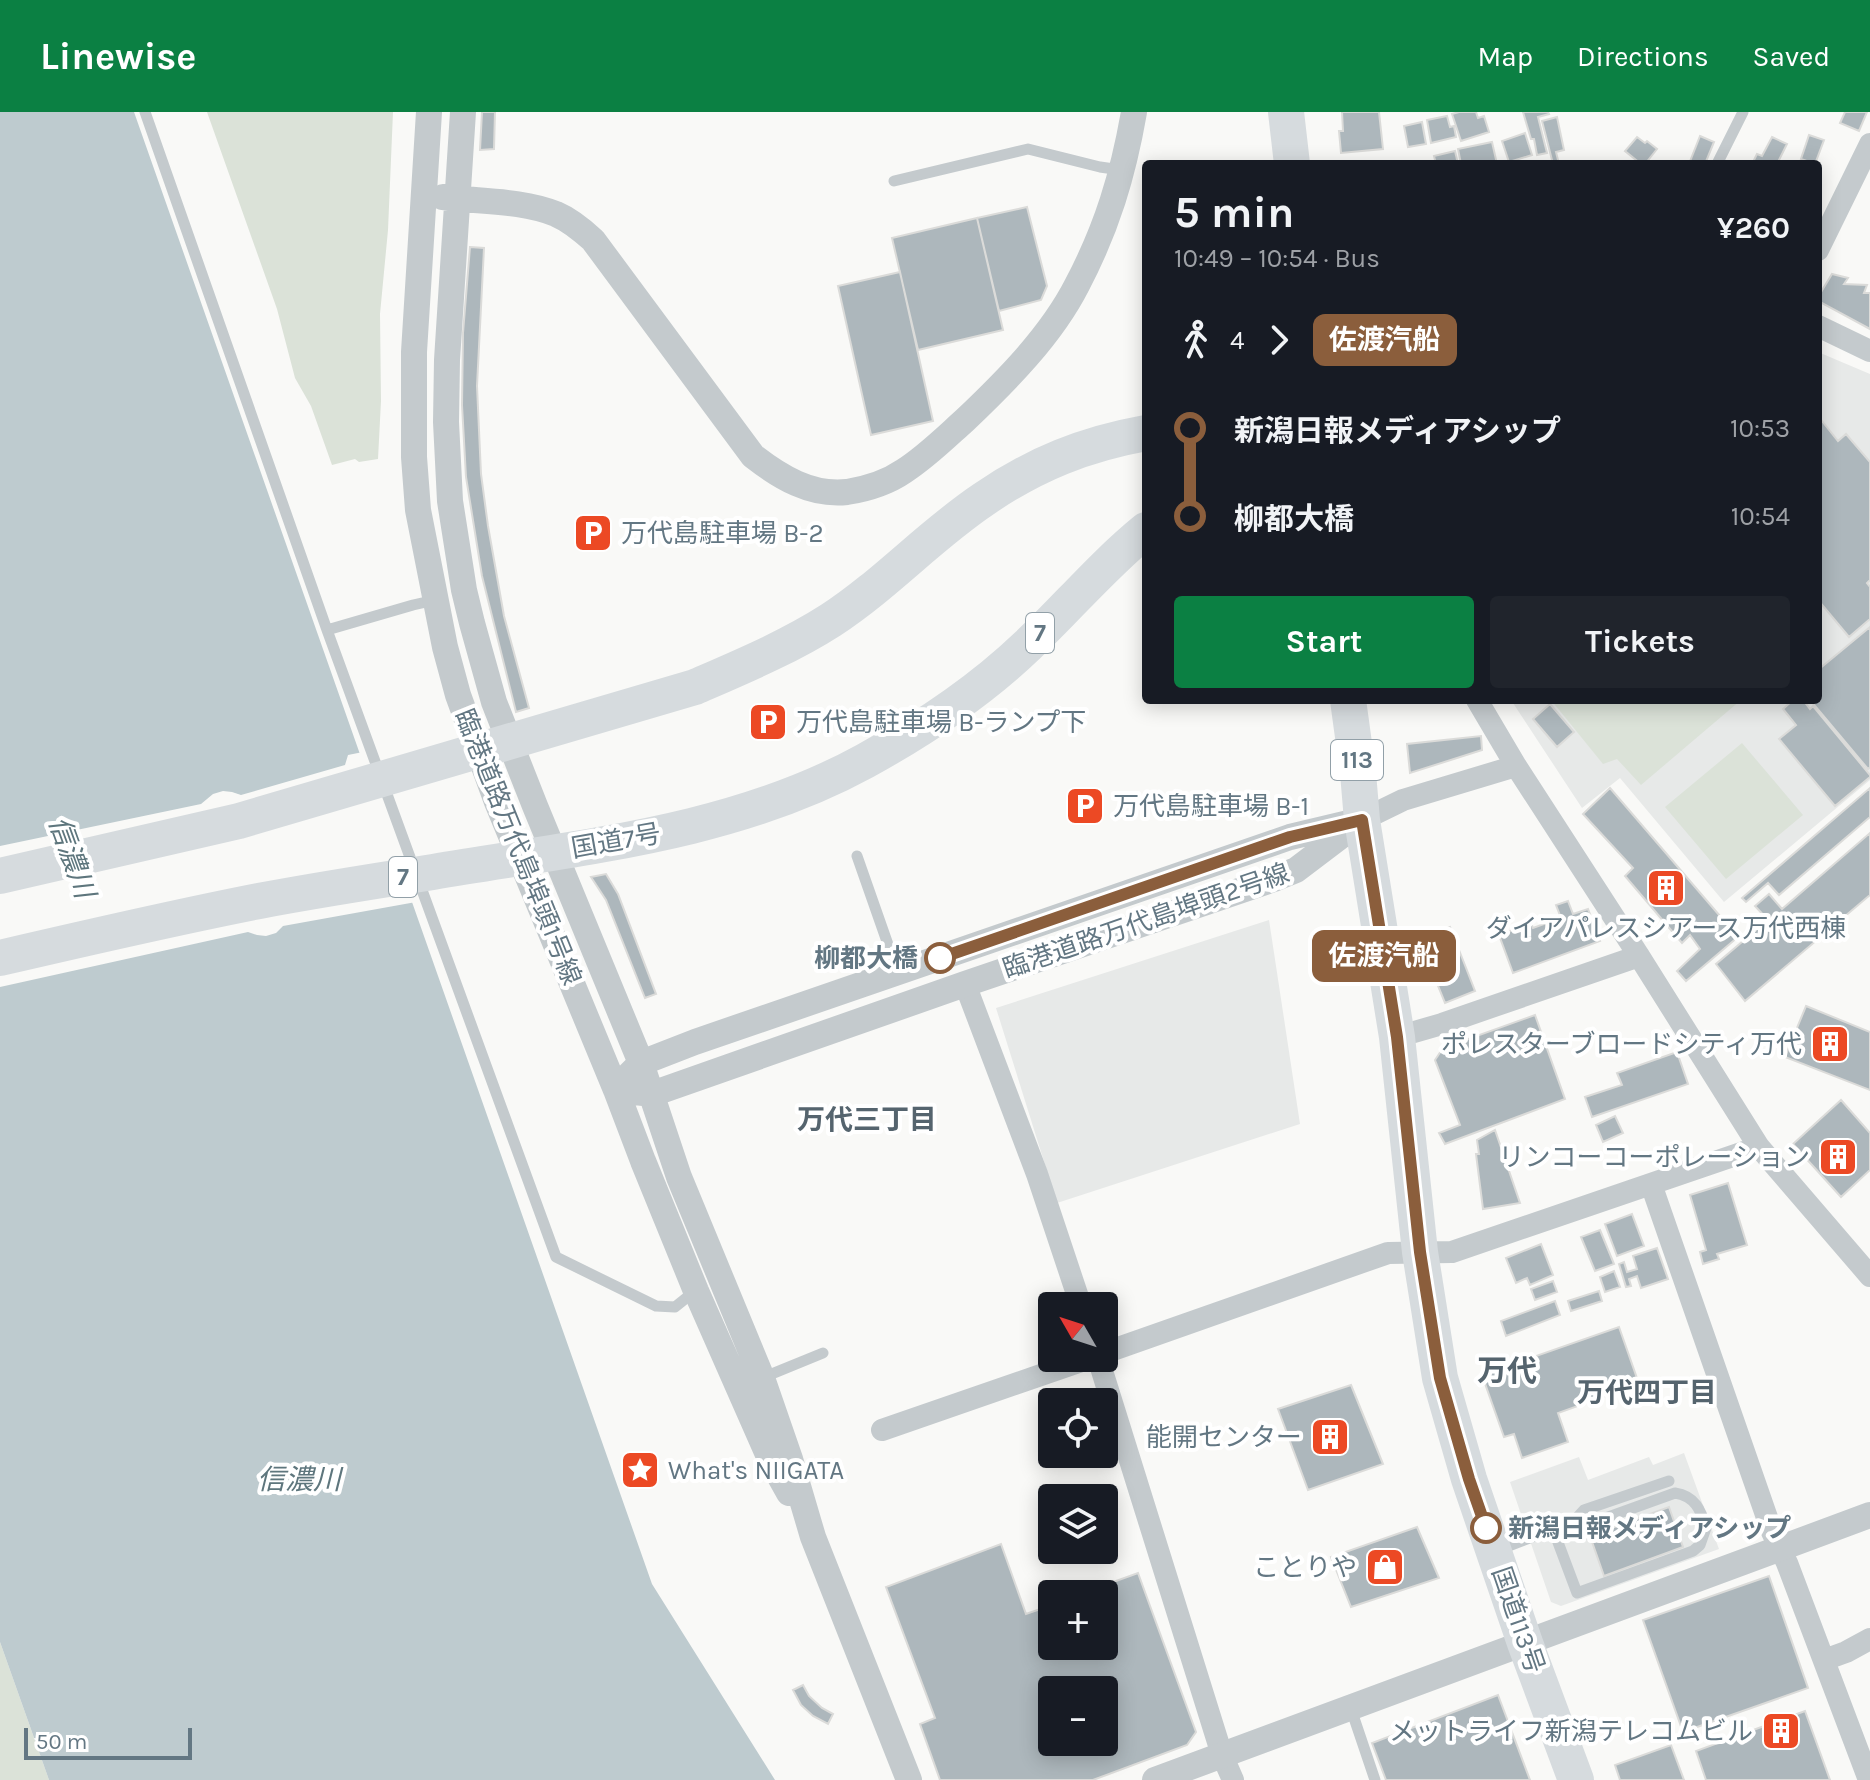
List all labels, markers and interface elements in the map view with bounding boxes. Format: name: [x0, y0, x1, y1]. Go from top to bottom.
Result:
text: Linewise: [40, 34, 197, 79]
text: Map: [1478, 40, 1533, 73]
text: Directions: [1577, 40, 1709, 73]
text: Saved: [1753, 40, 1830, 73]
text: 5 min: [1174, 187, 1294, 238]
text: ¥260: [1717, 210, 1790, 246]
text: 10:49 – 10:54 · Bus: [1174, 243, 1380, 274]
icon: walk: [1174, 318, 1218, 362]
icon: forward: [1257, 318, 1301, 362]
text: 佐渡汽船: [1329, 323, 1441, 356]
text: 4: [1230, 325, 1245, 356]
text: 新潟日報メディアシップ: [1234, 413, 1561, 449]
text: 10:53: [1730, 413, 1790, 444]
text: 柳都大橋: [1234, 501, 1354, 537]
text: 10:54: [1731, 501, 1790, 532]
parking icon: 万代島駐車場 B-2: [572, 512, 614, 554]
place label: 万代島駐車場 B-2: [621, 518, 823, 549]
button: Start: [1174, 596, 1474, 688]
button: Tickets: [1490, 596, 1790, 688]
road number: 7: [1026, 613, 1054, 653]
parking icon: 万代島駐車場 B-ランプ下: [747, 701, 789, 743]
street label: 臨港道路万代島埠頭1号線: [448, 705, 588, 989]
place label: 万代島駐車場 B-ランプ下: [796, 707, 1087, 738]
road number: 113: [1331, 740, 1383, 780]
parking icon: 万代島駐車場 B-1: [1064, 785, 1106, 827]
place label: 万代島駐車場 B-1: [1113, 791, 1309, 822]
water label: 信濃川: [42, 812, 103, 905]
street label: 国道7号: [569, 818, 663, 864]
road number: 7: [389, 857, 417, 897]
street label: 臨港道路万代島埠頭2号線: [999, 857, 1293, 985]
building icon: ダイアパレスシアース万代西棟: [1645, 867, 1687, 909]
place label: ダイアパレスシアース万代西棟: [1486, 913, 1846, 944]
line badge: 佐渡汽船: [1328, 930, 1440, 982]
text: 佐渡汽船: [1328, 939, 1440, 972]
place label: 柳都大橋: [814, 943, 918, 974]
marker: 柳都大橋: [925, 943, 955, 973]
building icon: ポレスターブロードシティ万代: [1809, 1023, 1851, 1065]
place label: ポレスターブロードシティ万代: [1441, 1029, 1802, 1060]
district label: 万代三丁目: [797, 1103, 937, 1136]
building icon: リンコーコーポレーション: [1817, 1136, 1859, 1178]
place label: リンコーコーポレーション: [1499, 1142, 1810, 1173]
north arrow: [1038, 1292, 1118, 1372]
map controls: [1038, 1292, 1118, 1756]
district label: 万代: [1477, 1353, 1537, 1389]
district label: 万代四丁目: [1577, 1376, 1717, 1409]
button: locate: [1038, 1388, 1118, 1468]
building icon: 能開センター: [1309, 1416, 1351, 1458]
place label: 能開センター: [1146, 1422, 1302, 1453]
place icon: What's NIIGATA: [619, 1449, 661, 1491]
place label: What's NIIGATA: [668, 1455, 844, 1486]
water label: 信濃川: [257, 1463, 344, 1496]
button: layers: [1038, 1484, 1118, 1564]
marker: 新潟日報メディアシップ: [1471, 1513, 1501, 1543]
place label: 新潟日報メディアシップ: [1508, 1513, 1791, 1544]
shop icon: ことりや: [1364, 1546, 1406, 1588]
place label: ことりや: [1253, 1552, 1357, 1583]
street label: 国道113号: [1485, 1563, 1551, 1677]
button: +: [1038, 1580, 1118, 1660]
button: −: [1038, 1676, 1118, 1756]
building icon: メットライフ新潟テレコムビル: [1760, 1710, 1802, 1752]
place label: メットライフ新潟テレコムビル: [1389, 1716, 1753, 1747]
scale bar: [24, 1724, 192, 1760]
text: 50 m: [36, 1729, 87, 1755]

